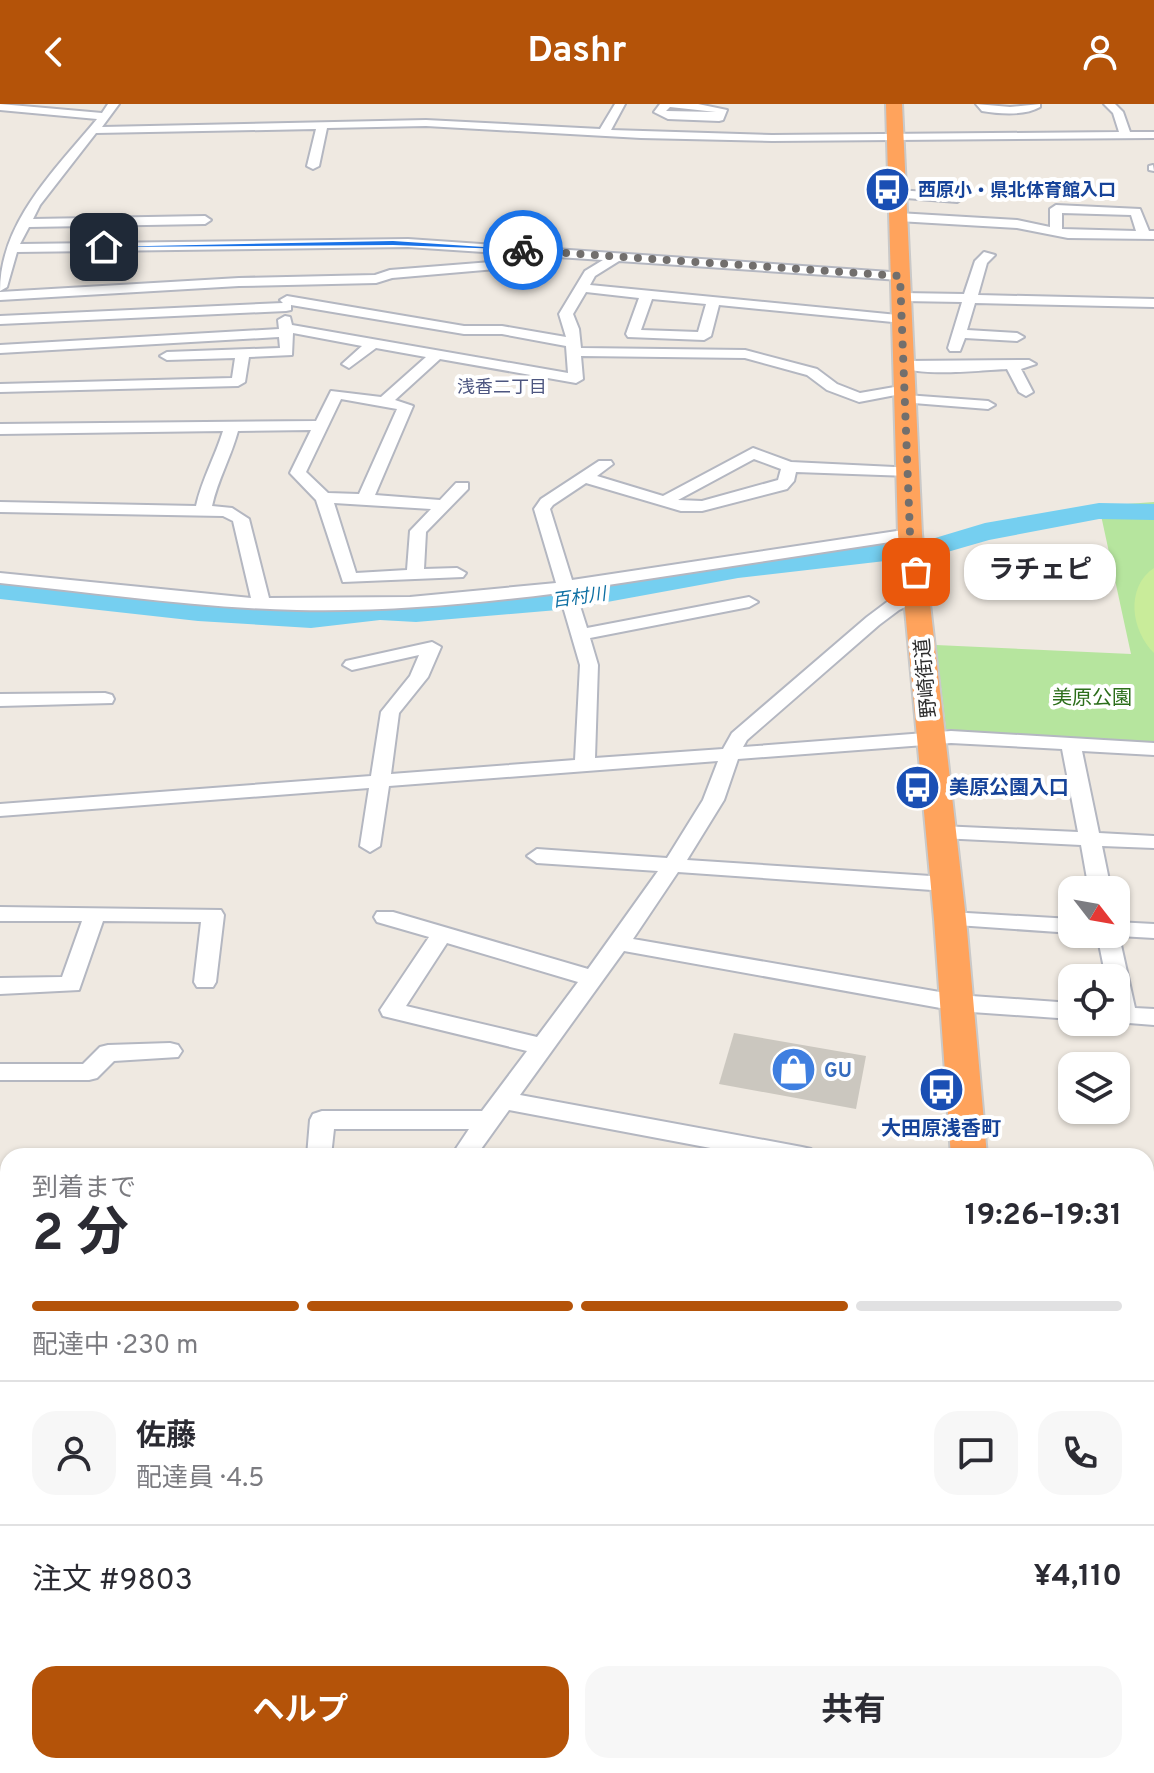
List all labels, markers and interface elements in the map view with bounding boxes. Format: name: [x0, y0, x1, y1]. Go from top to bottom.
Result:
text: Dashr: [527, 29, 627, 75]
icon: back: [32, 30, 76, 74]
icon: person: [1078, 30, 1122, 74]
bus stop icon: 西原小・県北体育館入口: [863, 166, 911, 214]
place label: 西原小・県北体育館入口: [918, 180, 1116, 203]
courier: [483, 210, 563, 290]
pin: [70, 213, 138, 281]
icon: home: [82, 225, 126, 269]
icon: bike: [501, 228, 545, 272]
district label: 浅香二丁目: [457, 377, 547, 400]
pin: [882, 538, 950, 606]
callout: ラチェピ: [964, 544, 1116, 600]
icon: bag: [894, 550, 938, 594]
text: ラチェピ: [988, 555, 1092, 588]
water label: 百村川: [551, 583, 610, 614]
street label: 野崎街道: [911, 637, 943, 719]
park label: 美原公園: [1052, 686, 1132, 712]
bus stop icon: 美原公園入口: [894, 763, 942, 811]
place label: 美原公園入口: [949, 776, 1069, 802]
north arrow: [1058, 876, 1130, 948]
map controls: [1058, 876, 1130, 1124]
button: locate: [1058, 964, 1130, 1036]
shop icon: GU: [769, 1046, 817, 1094]
button: layers: [1058, 1052, 1130, 1124]
place label: GU: [824, 1059, 852, 1085]
bus stop icon: 大田原浅香町: [917, 1065, 965, 1113]
place label: 大田原浅香町: [881, 1117, 1001, 1143]
text: 到着まで: [32, 1173, 136, 1206]
text: 19:26–19:31: [965, 1198, 1122, 1235]
text: 2 分: [32, 1203, 129, 1269]
text: 配達中 · 230 m: [32, 1330, 198, 1363]
button: person: [32, 1411, 116, 1495]
button: chat: [934, 1411, 1018, 1495]
button: phone: [1038, 1411, 1122, 1495]
text: 佐藤: [136, 1419, 196, 1456]
text: 配達員 · 4.5: [136, 1463, 264, 1496]
text: ¥4,110: [1033, 1559, 1122, 1596]
text: 注文 #9803: [32, 1563, 193, 1600]
button: ヘルプ: [32, 1666, 569, 1758]
button: 共有: [585, 1666, 1122, 1758]

